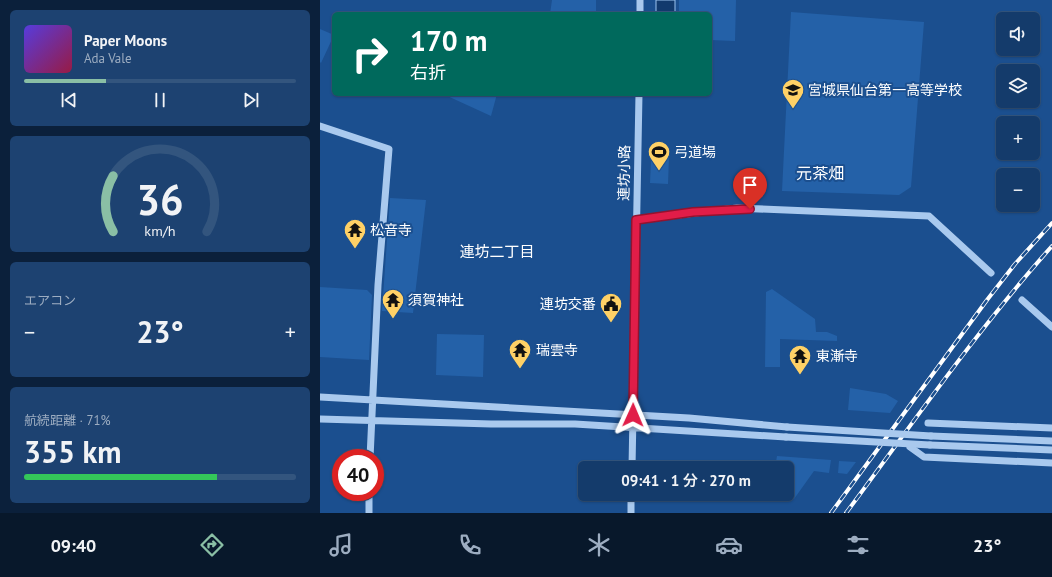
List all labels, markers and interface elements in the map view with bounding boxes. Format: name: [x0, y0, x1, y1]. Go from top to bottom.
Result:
map controls: [996, 12, 1040, 212]
button: sound: [996, 12, 1040, 56]
text: 170 m: [410, 22, 487, 59]
icon: right: [344, 28, 396, 80]
text: Paper Moons: [84, 31, 167, 50]
text: Ada Vale: [84, 50, 132, 67]
text: 右折: [410, 61, 446, 84]
button: layers: [996, 64, 1040, 108]
school or university icon: 宮城県仙台第一高等学校: [780, 77, 806, 110]
place label: 宮城県仙台第一高等学校: [808, 81, 962, 99]
icon: previous: [58, 89, 80, 111]
icon: pause: [149, 89, 171, 111]
icon: next: [240, 89, 262, 111]
button: +: [996, 116, 1040, 160]
sports icon: 弓道場: [646, 139, 672, 172]
place label: 弓道場: [674, 143, 716, 161]
street label: 連坊小路: [615, 145, 633, 201]
district label: 元茶畑: [796, 163, 844, 183]
pin: [733, 168, 767, 209]
button: −: [996, 168, 1040, 212]
text: 36: [136, 172, 184, 225]
icon: arrive: [739, 174, 761, 196]
temple icon: 松音寺: [342, 217, 368, 250]
text: km/h: [144, 220, 176, 239]
place label: 松音寺: [370, 221, 412, 239]
district label: 連坊二丁目: [459, 242, 535, 261]
temple icon: 須賀神社: [380, 287, 406, 320]
place label: 須賀神社: [408, 291, 464, 309]
public building icon: 連坊交番: [598, 291, 624, 324]
text: エアコン: [24, 292, 76, 309]
place label: 連坊交番: [540, 295, 596, 313]
text: 23°: [136, 312, 184, 351]
text: −: [24, 318, 35, 346]
text: +: [285, 318, 296, 346]
temple icon: 瑞雲寺: [507, 337, 533, 370]
place label: 瑞雲寺: [536, 341, 578, 359]
temple icon: 東漸寺: [787, 343, 813, 376]
place label: 東漸寺: [816, 347, 858, 365]
position arrow: [612, 394, 654, 436]
text: 航続距離 · 71%: [24, 412, 111, 429]
text: 355 km: [24, 432, 122, 471]
speed limit sign: 40: [332, 449, 384, 501]
text: 09:41 · 1 分 · 270 m: [621, 471, 751, 490]
icon: directions: [198, 531, 226, 559]
icon: music: [327, 531, 355, 559]
icon: phone: [456, 531, 484, 559]
icon: climate: [585, 531, 613, 559]
icon: car: [715, 531, 743, 559]
icon: filters: [844, 531, 872, 559]
text: 09:40: [51, 534, 96, 557]
text: 23°: [973, 534, 1001, 557]

